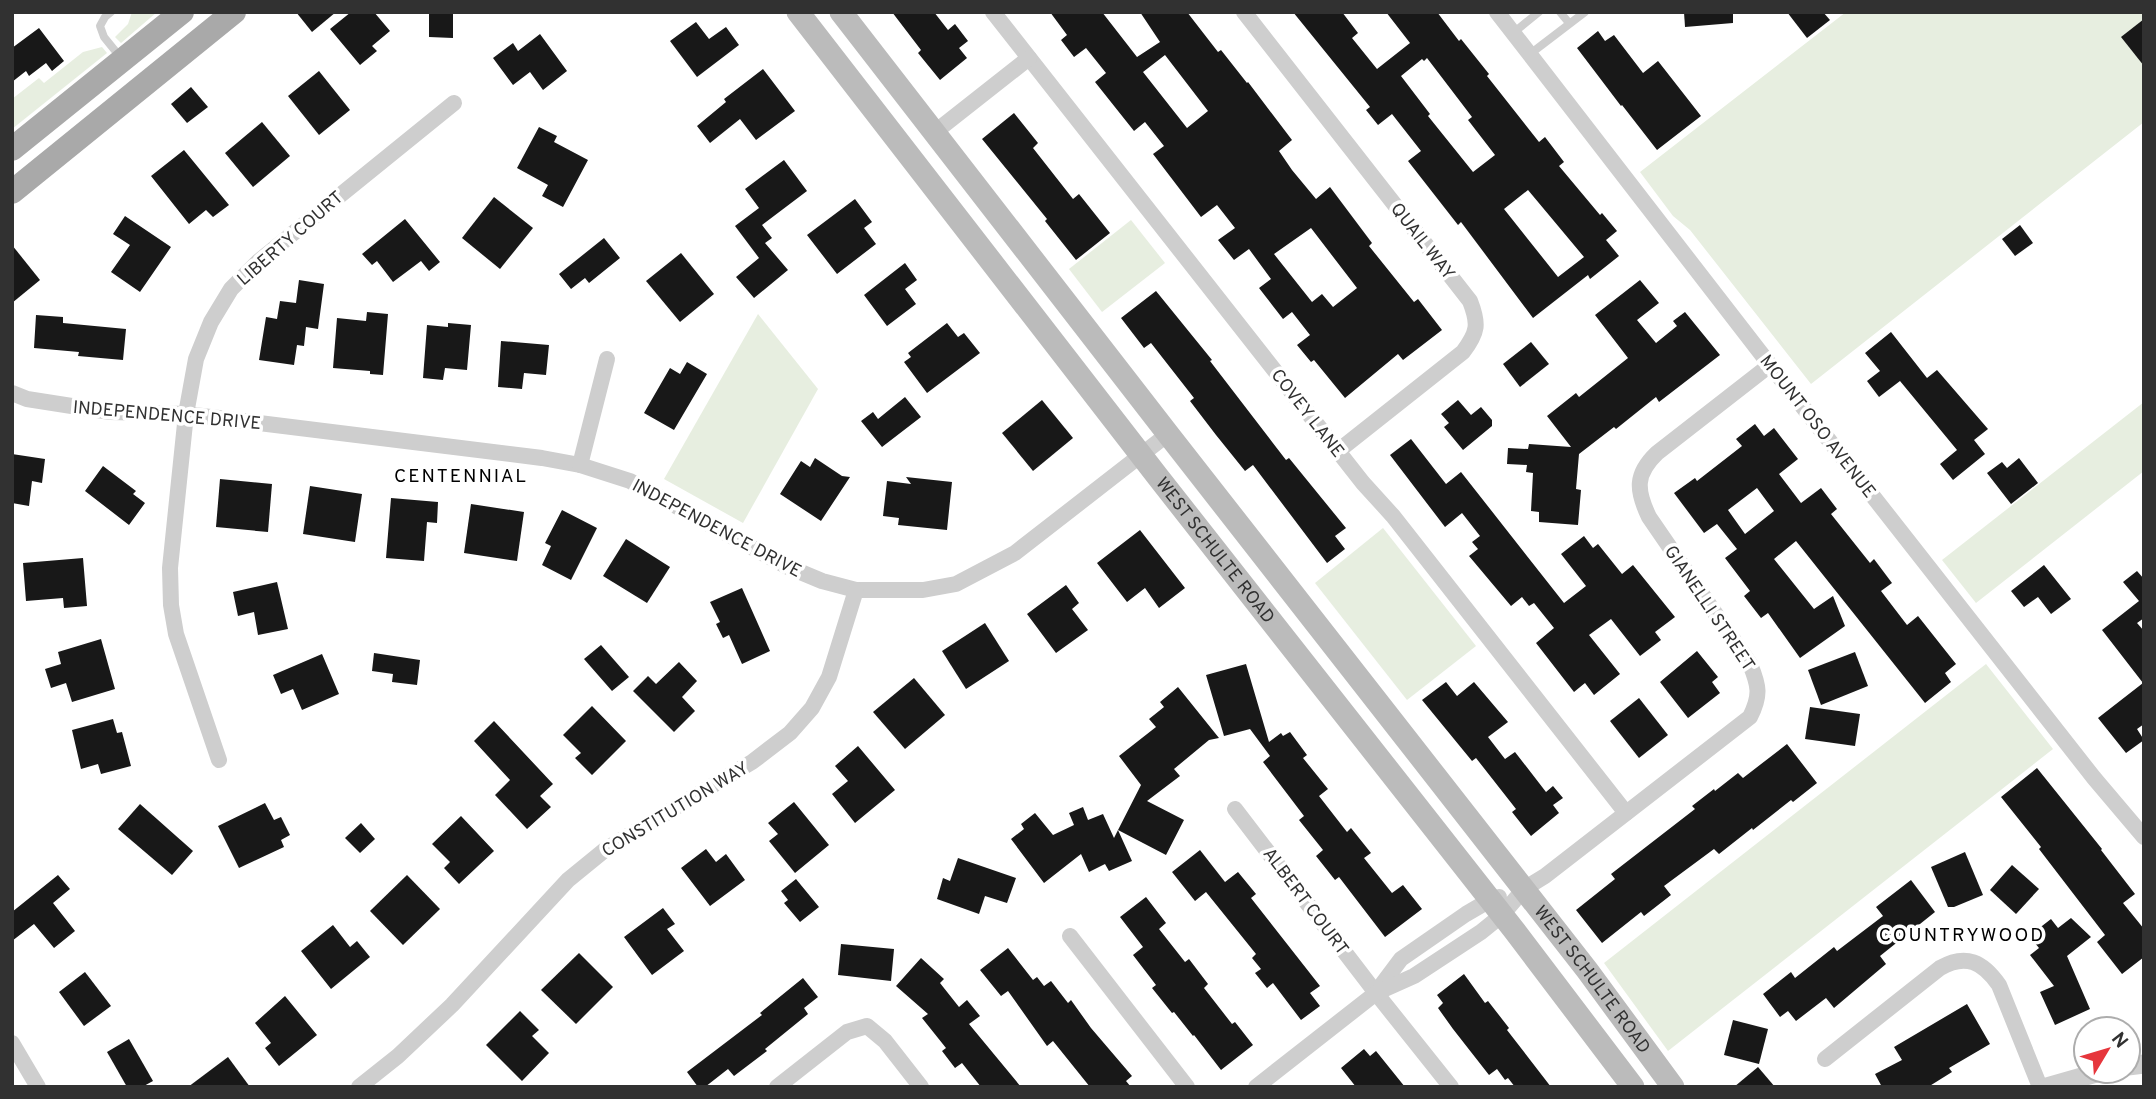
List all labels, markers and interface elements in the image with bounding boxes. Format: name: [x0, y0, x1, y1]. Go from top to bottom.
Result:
street label: LIBERTY COURT: [233, 187, 349, 292]
street label: QUAIL WAY: [1385, 199, 1459, 285]
street label: MOUNT OSO AVENUE: [1754, 351, 1880, 503]
street label: COVEY LANE: [1265, 365, 1349, 463]
street label: INDEPENDENCE DRIVE: [72, 397, 262, 436]
district label: CENTENNIAL: [394, 465, 528, 489]
street label: WEST SCHULTE ROAD: [1150, 473, 1279, 629]
street label: INDEPENDENCE DRIVE: [628, 475, 805, 584]
street label: GIANELLI STREET: [1658, 542, 1759, 676]
street label: CONSTITUTION WAY: [598, 757, 753, 863]
street label: ALBERT COURT: [1257, 844, 1353, 960]
street label: WEST SCHULTE ROAD: [1528, 901, 1655, 1059]
district label: COUNTRYWOOD: [1879, 924, 2045, 948]
north arrow: [2072, 1015, 2142, 1085]
text: N: [2105, 1028, 2132, 1054]

